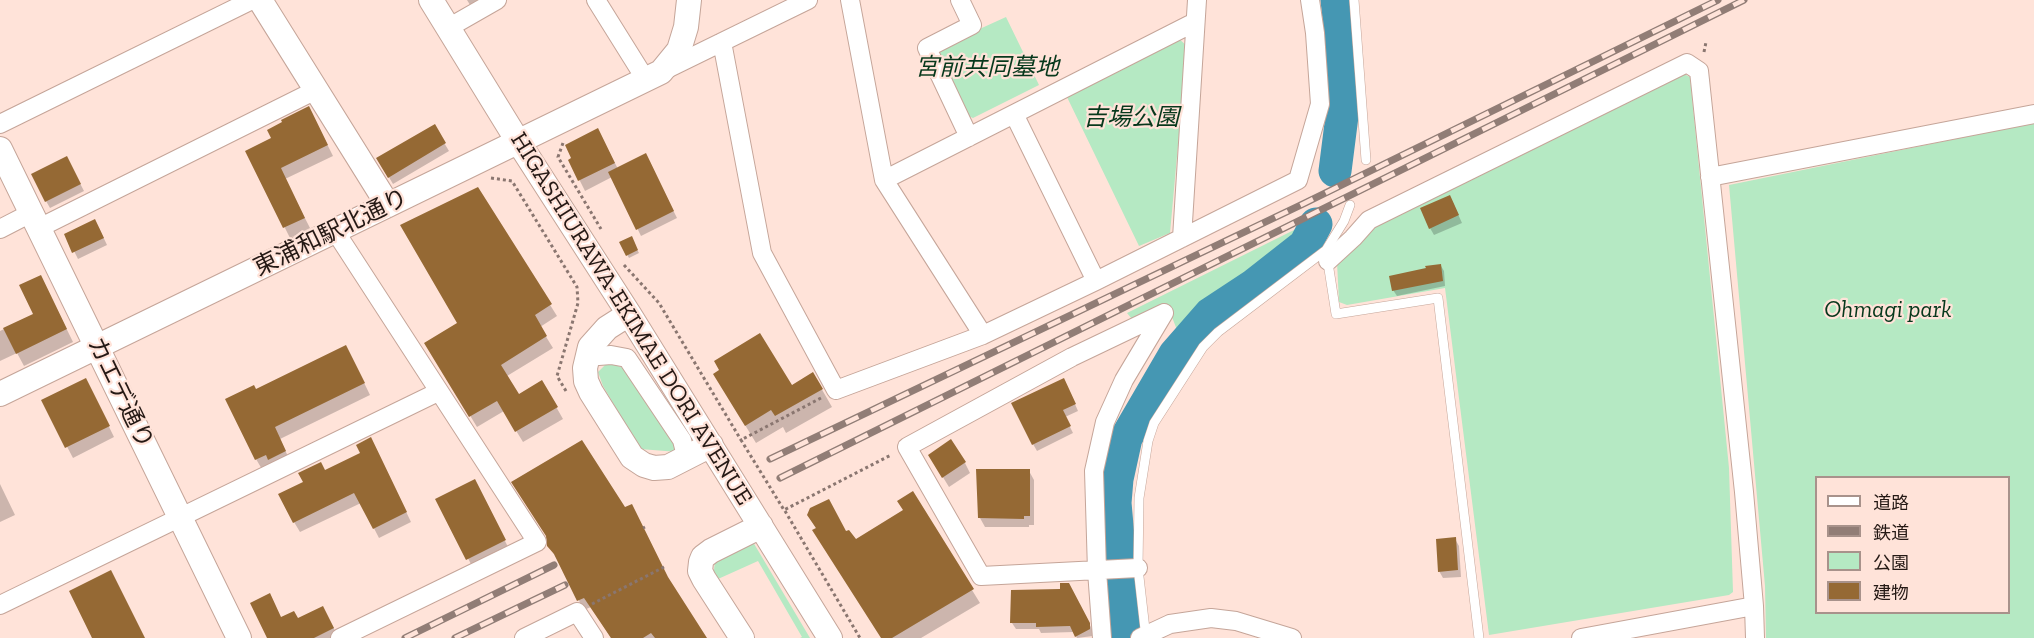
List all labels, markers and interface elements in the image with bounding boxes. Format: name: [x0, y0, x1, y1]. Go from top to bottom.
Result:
park label: 宮前共同墓地: [915, 54, 1059, 82]
park label: 吉場公園: [1083, 104, 1179, 132]
street label: HIGASHIURAWA-EKIMAE DORI AVENUE: [504, 127, 758, 511]
street label: 東浦和駅北通り: [249, 183, 413, 283]
park label: Ohmagi park: [1824, 296, 1952, 324]
street label: カエデ通り: [81, 333, 159, 453]
legend: [1815, 476, 2010, 614]
text: 道路: [1873, 492, 1909, 514]
text: 鉄道: [1873, 522, 1909, 544]
text: 公園: [1873, 552, 1909, 574]
text: 建物: [1873, 582, 1909, 604]

